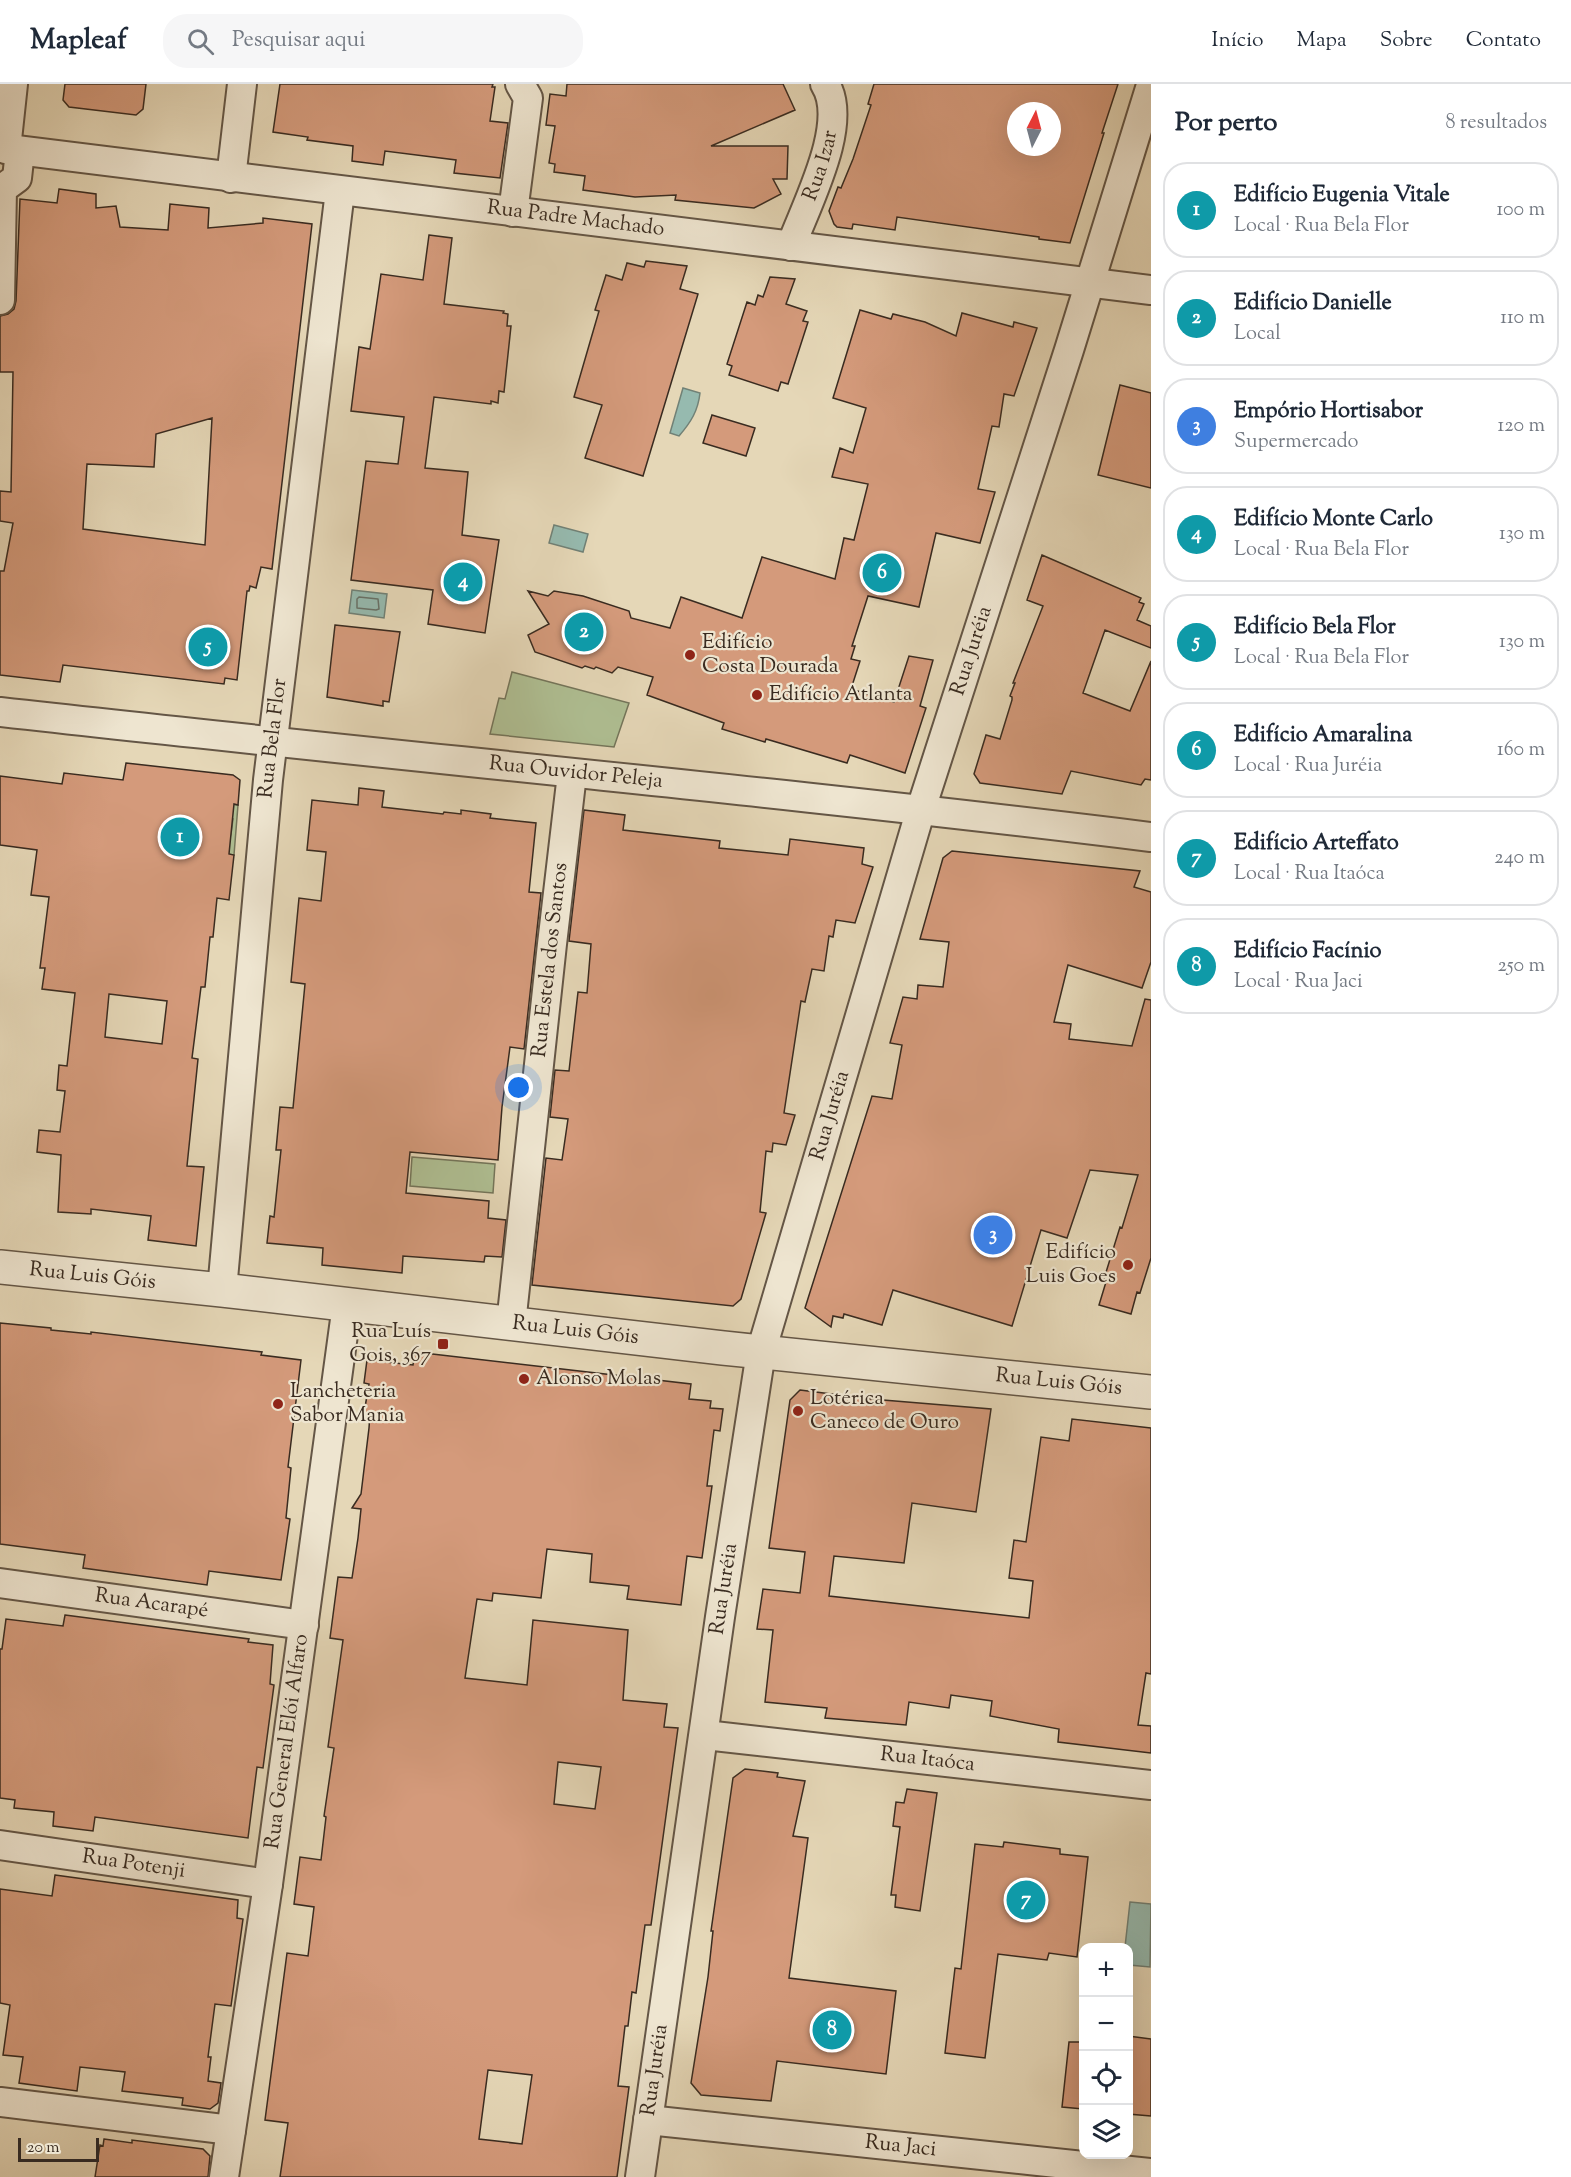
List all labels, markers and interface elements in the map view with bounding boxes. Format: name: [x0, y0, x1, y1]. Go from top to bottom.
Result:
search box: [163, 14, 583, 68]
text: Mapleaf: [30, 21, 127, 61]
icon: search: [184, 25, 217, 58]
text: Pesquisar aqui: [232, 25, 366, 57]
text: Início: [1212, 26, 1264, 56]
text: Mapa: [1297, 26, 1347, 56]
text: Sobre: [1380, 26, 1433, 56]
text: Contato: [1466, 26, 1541, 56]
north arrow: [1007, 102, 1061, 156]
text: Por perto: [1175, 105, 1277, 142]
text: 8 resultados: [1445, 109, 1547, 138]
street label: Rua Izar: [796, 128, 846, 206]
text: Edifício Eugenia Vitale: [1234, 180, 1450, 212]
street label: Rua Padre Machado: [485, 193, 666, 245]
text: 1: [1193, 196, 1200, 225]
text: 100 m: [1496, 196, 1545, 225]
text: Local · Rua Bela Flor: [1234, 212, 1409, 241]
text: Edifício Danielle: [1234, 288, 1392, 320]
text: 2: [1192, 304, 1201, 333]
text: 110 m: [1500, 304, 1545, 333]
text: Local: [1234, 320, 1281, 349]
text: Empório Hortisabor: [1234, 396, 1423, 428]
text: 3: [1192, 412, 1201, 441]
text: 120 m: [1497, 412, 1545, 441]
text: Supermercado: [1234, 428, 1359, 457]
text: Edifício Monte Carlo: [1234, 504, 1433, 536]
text: 4: [1191, 520, 1202, 549]
text: 130 m: [1499, 520, 1545, 549]
text: Local · Rua Bela Flor: [1234, 536, 1409, 565]
pin: 6: [862, 550, 902, 596]
pin: 4: [444, 560, 482, 604]
street label: Rua Juréia: [944, 602, 1001, 699]
pin: 2: [564, 610, 604, 654]
text: Edifício Bela Flor: [1234, 612, 1396, 644]
pin: 5: [188, 624, 228, 670]
place label: Edifício Costa Dourada: [702, 628, 839, 682]
text: 5: [1193, 628, 1200, 657]
text: 130 m: [1499, 628, 1545, 657]
text: Local · Rua Bela Flor: [1234, 644, 1409, 673]
marker: Edifício Costa Dourada: [683, 648, 697, 662]
street label: Rua Bela Flor: [251, 677, 295, 800]
place label: Edifício Atlanta: [769, 680, 913, 710]
marker: Edifício Atlanta: [750, 688, 764, 702]
text: Edifício Amaralina: [1234, 720, 1412, 752]
text: 6: [1192, 736, 1201, 765]
text: 160 m: [1497, 736, 1545, 765]
street label: Rua Ouvidor Peleja: [487, 749, 664, 797]
text: Local · Rua Juréia: [1234, 752, 1382, 781]
pin: 1: [160, 814, 200, 860]
text: Edifício Arteffato: [1234, 828, 1399, 860]
text: 7: [1191, 844, 1202, 873]
text: 240 m: [1494, 844, 1545, 873]
text: Local · Rua Itaóca: [1234, 860, 1385, 889]
street label: Rua Estela dos Santos: [525, 861, 576, 1059]
text: Edifício Facínio: [1234, 936, 1382, 968]
text: 8: [1192, 952, 1202, 981]
text: 250 m: [1497, 952, 1545, 981]
text: Local · Rua Jaci: [1234, 968, 1363, 997]
street label: Rua Juréia: [803, 1067, 858, 1164]
your location: [504, 1073, 533, 1102]
pin: 3: [974, 1212, 1012, 1258]
place label: Edifício Luis Goes: [1026, 1238, 1116, 1292]
street label: Rua Luis Góis: [28, 1255, 157, 1298]
marker: Edifício Luis Goes: [1121, 1258, 1135, 1272]
street label: Rua Luis Góis: [511, 1309, 640, 1353]
place label: Rua Luís Gois, 367: [349, 1317, 431, 1371]
marker: Rua Luís Gois, 367: [436, 1337, 450, 1351]
street label: Rua Luis Góis: [994, 1361, 1123, 1404]
place label: Alonso Molas: [536, 1364, 661, 1394]
marker: Alonso Molas: [517, 1372, 531, 1386]
place label: Lancheteria Sabor Mania: [290, 1377, 405, 1431]
place label: Lotérica Caneco de Ouro: [810, 1384, 959, 1438]
marker: Lancheteria Sabor Mania: [271, 1397, 285, 1411]
marker: Lotérica Caneco de Ouro: [791, 1404, 805, 1418]
street label: Rua Juréia: [703, 1541, 746, 1637]
street label: Rua Acarapé: [93, 1581, 210, 1627]
street label: Rua General Elói Alfaro: [258, 1632, 317, 1851]
street label: Rua Itaóca: [879, 1740, 977, 1780]
street label: Rua Potenji: [80, 1842, 187, 1887]
pin: 7: [1006, 1878, 1046, 1922]
map controls: [1079, 1943, 1133, 2159]
button: +: [1079, 1943, 1133, 1997]
button: −: [1079, 1997, 1133, 2051]
pin: 8: [812, 2008, 852, 2052]
street label: Rua Juréia: [634, 2022, 677, 2118]
button: locate: [1079, 2051, 1133, 2105]
button: layers: [1079, 2105, 1133, 2159]
street label: Rua Jaci: [863, 2128, 938, 2165]
scale bar: [18, 2135, 99, 2162]
text: 20 m: [27, 2137, 60, 2160]

